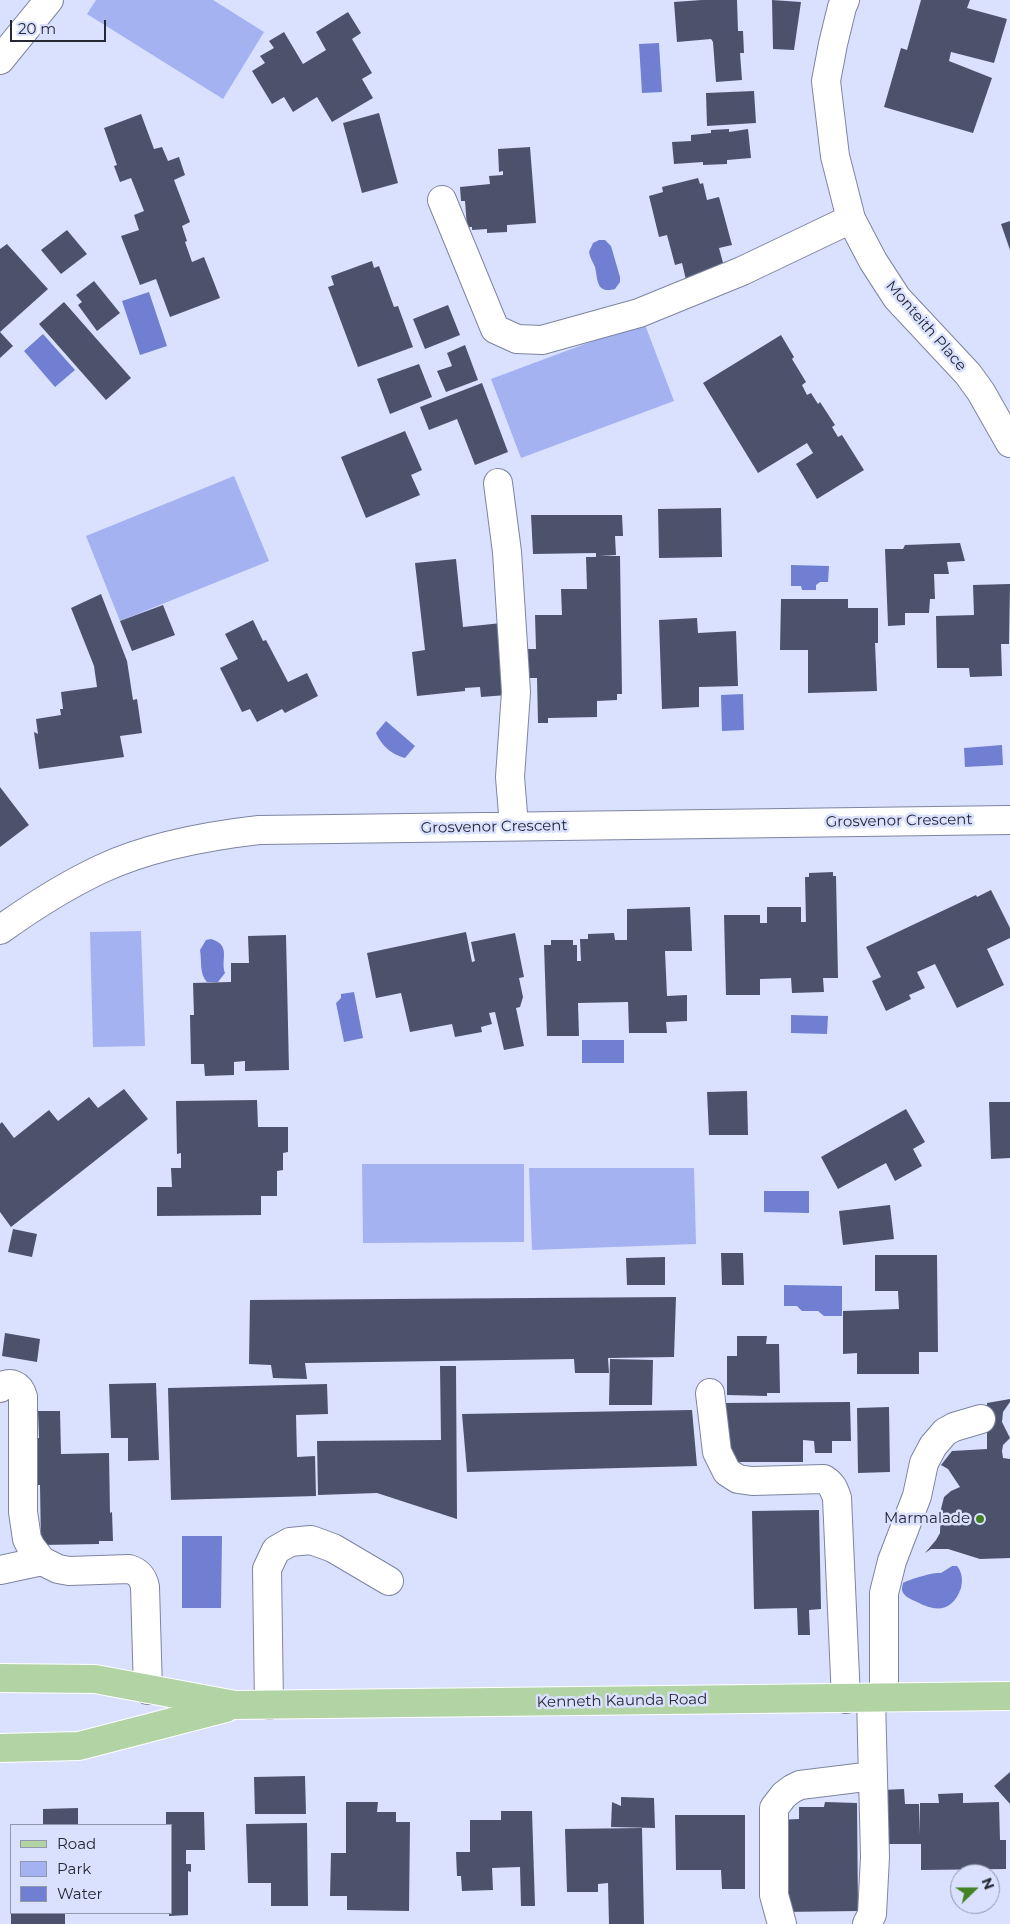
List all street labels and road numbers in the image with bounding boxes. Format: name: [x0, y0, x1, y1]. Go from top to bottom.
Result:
street label: Monteith Place: [882, 277, 970, 375]
street label: Grosvenor Crescent: [825, 811, 973, 831]
street label: Grosvenor Crescent: [420, 817, 568, 837]
street label: Kenneth Kaunda Road: [537, 1691, 707, 1711]

